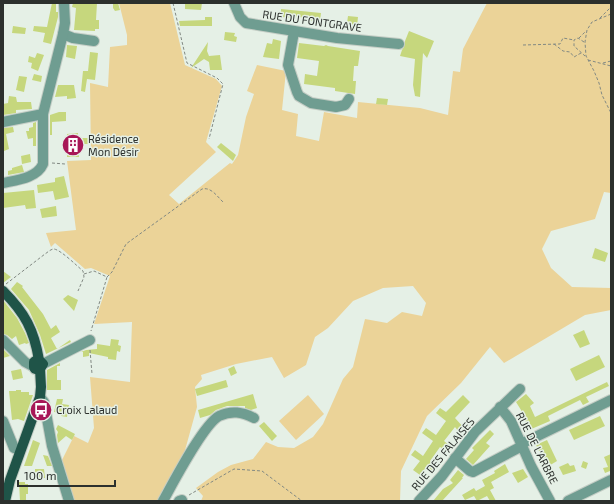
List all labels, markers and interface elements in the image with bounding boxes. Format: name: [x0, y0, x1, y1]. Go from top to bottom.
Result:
street label: RUE DU FONTGRAVE: [262, 7, 363, 34]
building icon: Résidence Mon Désir: [60, 132, 86, 158]
place label: Résidence Mon Désir: [88, 132, 139, 158]
bus stop icon: Croix Lalaud: [28, 397, 54, 423]
place label: Croix Lalaud: [56, 403, 117, 416]
street label: RUE DE L'ARBRE: [514, 410, 561, 486]
street label: RUE DES FALAISES: [408, 415, 477, 493]
scale bar: [18, 462, 115, 488]
text: 100 m: [24, 468, 56, 482]

